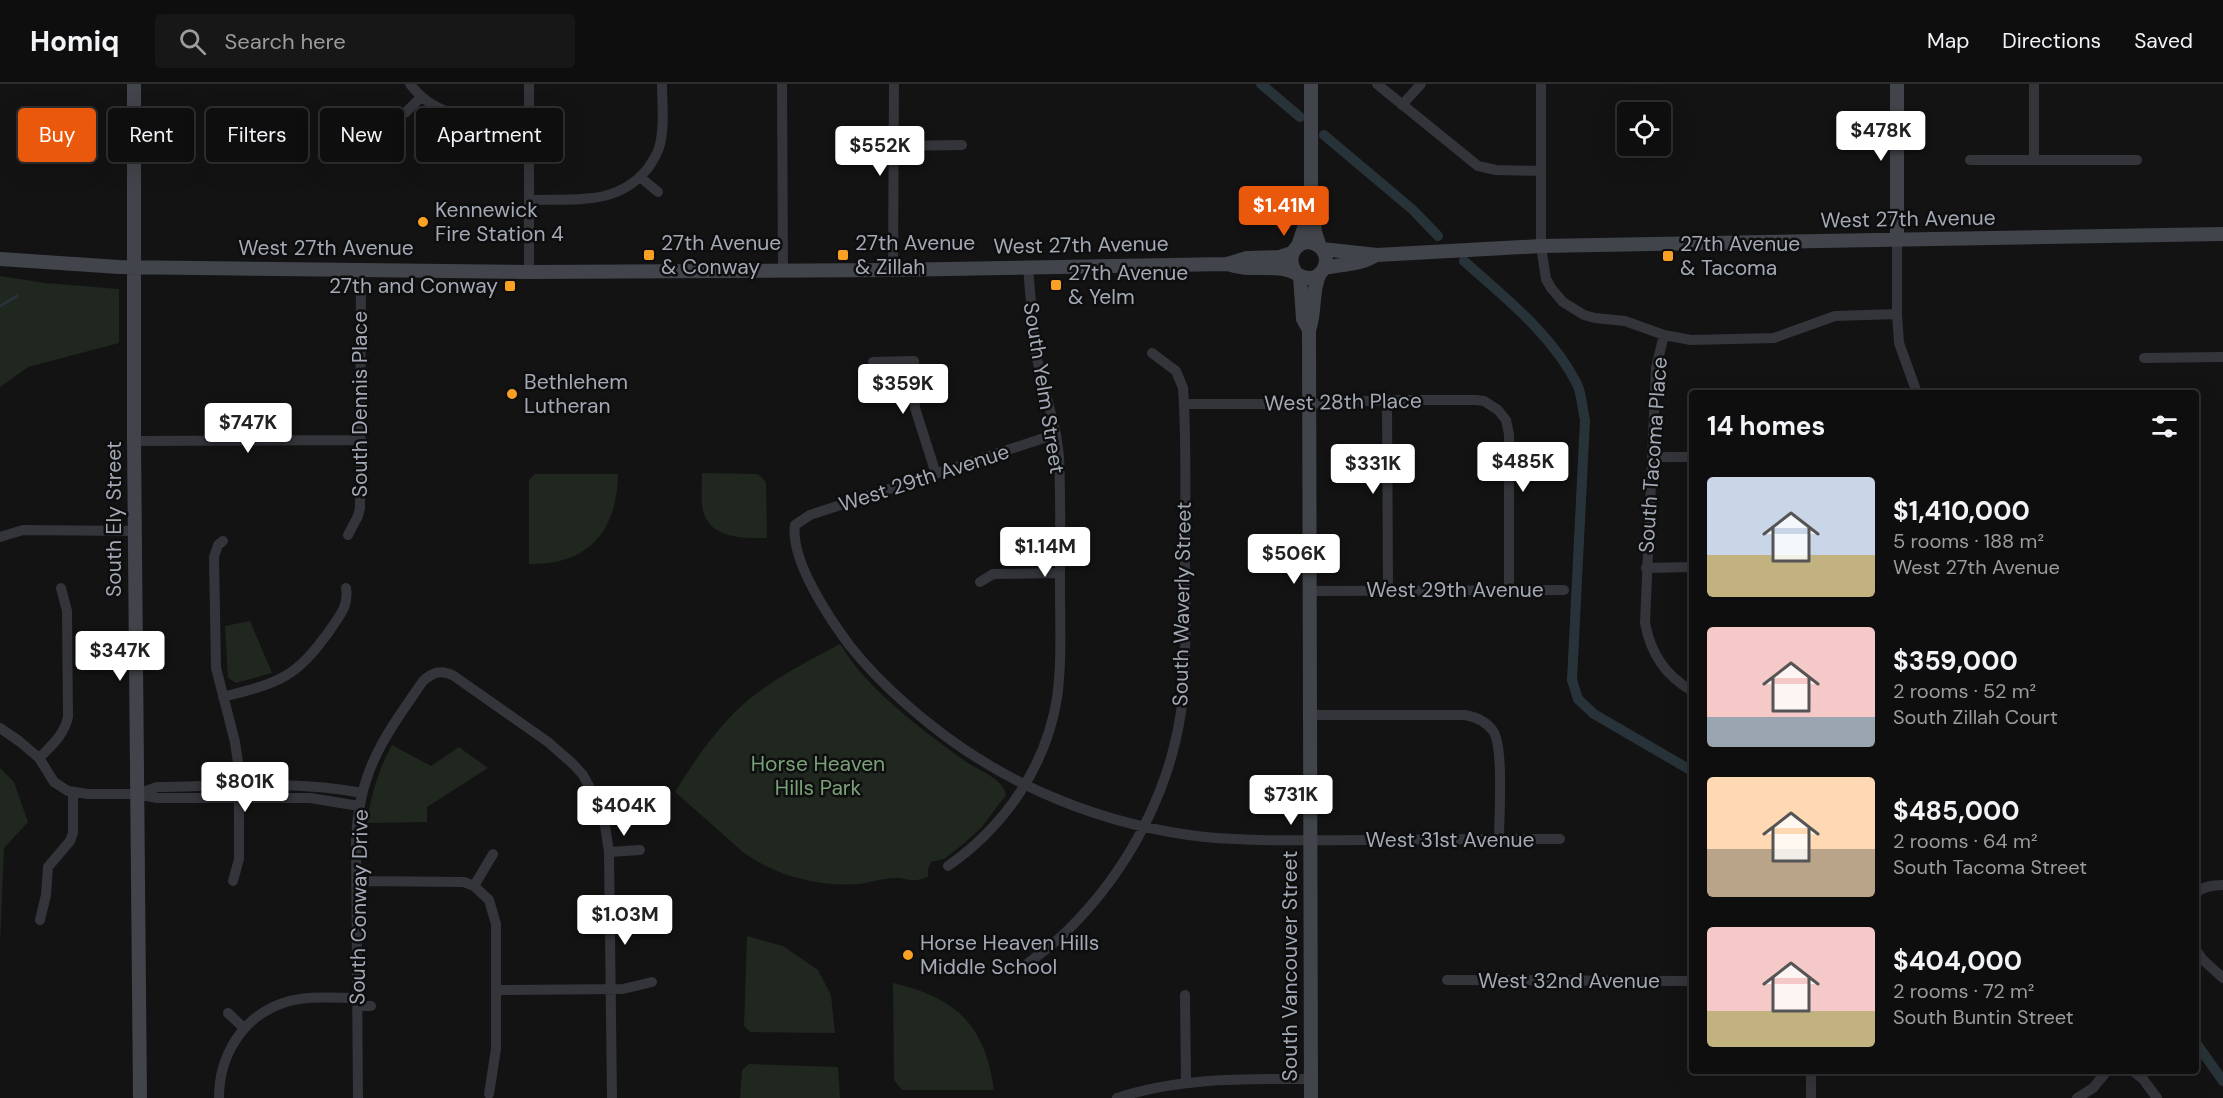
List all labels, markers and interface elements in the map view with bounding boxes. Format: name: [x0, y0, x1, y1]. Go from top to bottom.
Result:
search box: [155, 14, 575, 68]
text: Homiq: [30, 23, 119, 60]
icon: search: [176, 25, 209, 58]
text: Search here: [224, 27, 346, 56]
text: Map: [1927, 27, 1969, 55]
text: Directions: [2002, 27, 2101, 55]
text: Saved: [2134, 27, 2193, 55]
map controls: [1617, 102, 1671, 156]
button: locate: [1617, 102, 1671, 156]
chip: Buy: [18, 108, 96, 162]
chip: Rent: [108, 108, 194, 162]
chip: Filters: [206, 108, 308, 162]
chip: New: [320, 108, 404, 162]
chip: Apartment: [416, 108, 563, 162]
pin: $478K: [1839, 111, 1923, 162]
text: $478K: [1850, 117, 1912, 143]
pin: $552K: [838, 126, 922, 177]
text: $552K: [849, 132, 911, 158]
pin: $1.41M: [1235, 186, 1333, 237]
text: $1.41M: [1253, 192, 1315, 218]
place label: Kennewick Fire Station 4: [435, 196, 564, 248]
street label: West 27th Avenue: [1820, 203, 1996, 235]
marker: Kennewick Fire Station 4: [416, 215, 430, 229]
place label: 27th Avenue & Conway: [661, 229, 781, 281]
place label: 27th Avenue & Zillah: [855, 229, 975, 281]
street label: West 27th Avenue: [993, 229, 1169, 261]
place label: 27th Avenue & Tacoma: [1680, 230, 1800, 282]
street label: West 27th Avenue: [238, 234, 414, 262]
marker: 27th Avenue & Conway: [642, 248, 656, 262]
marker: 27th Avenue & Zillah: [836, 248, 850, 262]
marker: 27th Avenue & Tacoma: [1661, 249, 1675, 263]
place label: 27th Avenue & Yelm: [1068, 259, 1188, 311]
place label: 27th and Conway: [329, 272, 498, 300]
marker: 27th Avenue & Yelm: [1049, 278, 1063, 292]
marker: 27th and Conway: [503, 279, 517, 293]
street label: South Yelm Street: [1017, 300, 1071, 476]
street label: South Dennis Place: [346, 311, 374, 497]
street label: South Tacoma Place: [1632, 356, 1674, 554]
pin: $359K: [861, 364, 945, 415]
place label: Bethlehem Lutheran: [524, 368, 628, 420]
text: $359K: [872, 370, 934, 396]
marker: Bethlehem Lutheran: [505, 387, 519, 401]
street label: West 28th Place: [1264, 387, 1422, 417]
pin: $747K: [206, 403, 290, 454]
text: $747K: [219, 409, 277, 435]
text: 14 homes: [1707, 409, 1825, 443]
icon: filters: [2148, 410, 2181, 443]
street label: West 29th Avenue: [835, 437, 1013, 519]
street label: South Ely Street: [100, 441, 128, 597]
pin: $485K: [1481, 442, 1565, 493]
pin: $331K: [1331, 444, 1415, 495]
text: $485K: [1491, 448, 1555, 474]
text: $331K: [1345, 450, 1401, 476]
text: $1,410,000: [1893, 494, 2030, 528]
street label: South Waverly Street: [1166, 501, 1198, 707]
icon: home: [1755, 501, 1827, 573]
pin: $1.14M: [996, 527, 1094, 578]
text: 5 rooms · 188 m²: [1893, 528, 2044, 554]
text: $1.14M: [1014, 533, 1076, 559]
pin: $506K: [1252, 534, 1336, 585]
text: $506K: [1262, 540, 1326, 566]
text: West 27th Avenue: [1893, 554, 2060, 580]
street label: West 29th Avenue: [1366, 576, 1544, 604]
pin: $347K: [78, 631, 162, 682]
text: $347K: [90, 637, 150, 663]
text: $359,000: [1893, 644, 2018, 678]
icon: home: [1755, 651, 1827, 723]
text: 2 rooms · 52 m²: [1893, 678, 2036, 704]
text: South Zillah Court: [1893, 704, 2058, 730]
park label: Horse Heaven Hills Park: [751, 750, 885, 802]
pin: $801K: [203, 762, 287, 813]
text: $801K: [215, 768, 275, 794]
pin: $731K: [1249, 775, 1333, 826]
text: $731K: [1264, 781, 1318, 807]
pin: $404K: [582, 786, 666, 837]
text: $404K: [591, 792, 657, 818]
text: $485,000: [1893, 794, 2020, 828]
icon: home: [1755, 801, 1827, 873]
street label: South Conway Drive: [343, 809, 375, 1005]
street label: West 31st Avenue: [1366, 826, 1535, 854]
text: 2 rooms · 64 m²: [1893, 828, 2037, 854]
street label: South Vancouver Street: [1276, 851, 1304, 1081]
text: South Tacoma Street: [1893, 854, 2087, 880]
pin: $1.03M: [576, 895, 674, 946]
text: $1.03M: [591, 901, 659, 927]
place label: Horse Heaven Hills Middle School: [920, 929, 1099, 981]
text: $404,000: [1893, 944, 2022, 978]
marker: Horse Heaven Hills Middle School: [901, 948, 915, 962]
icon: home: [1755, 951, 1827, 1023]
street label: West 32nd Avenue: [1478, 967, 1660, 995]
text: 2 rooms · 72 m²: [1893, 978, 2034, 1004]
text: South Buntin Street: [1893, 1004, 2074, 1030]

